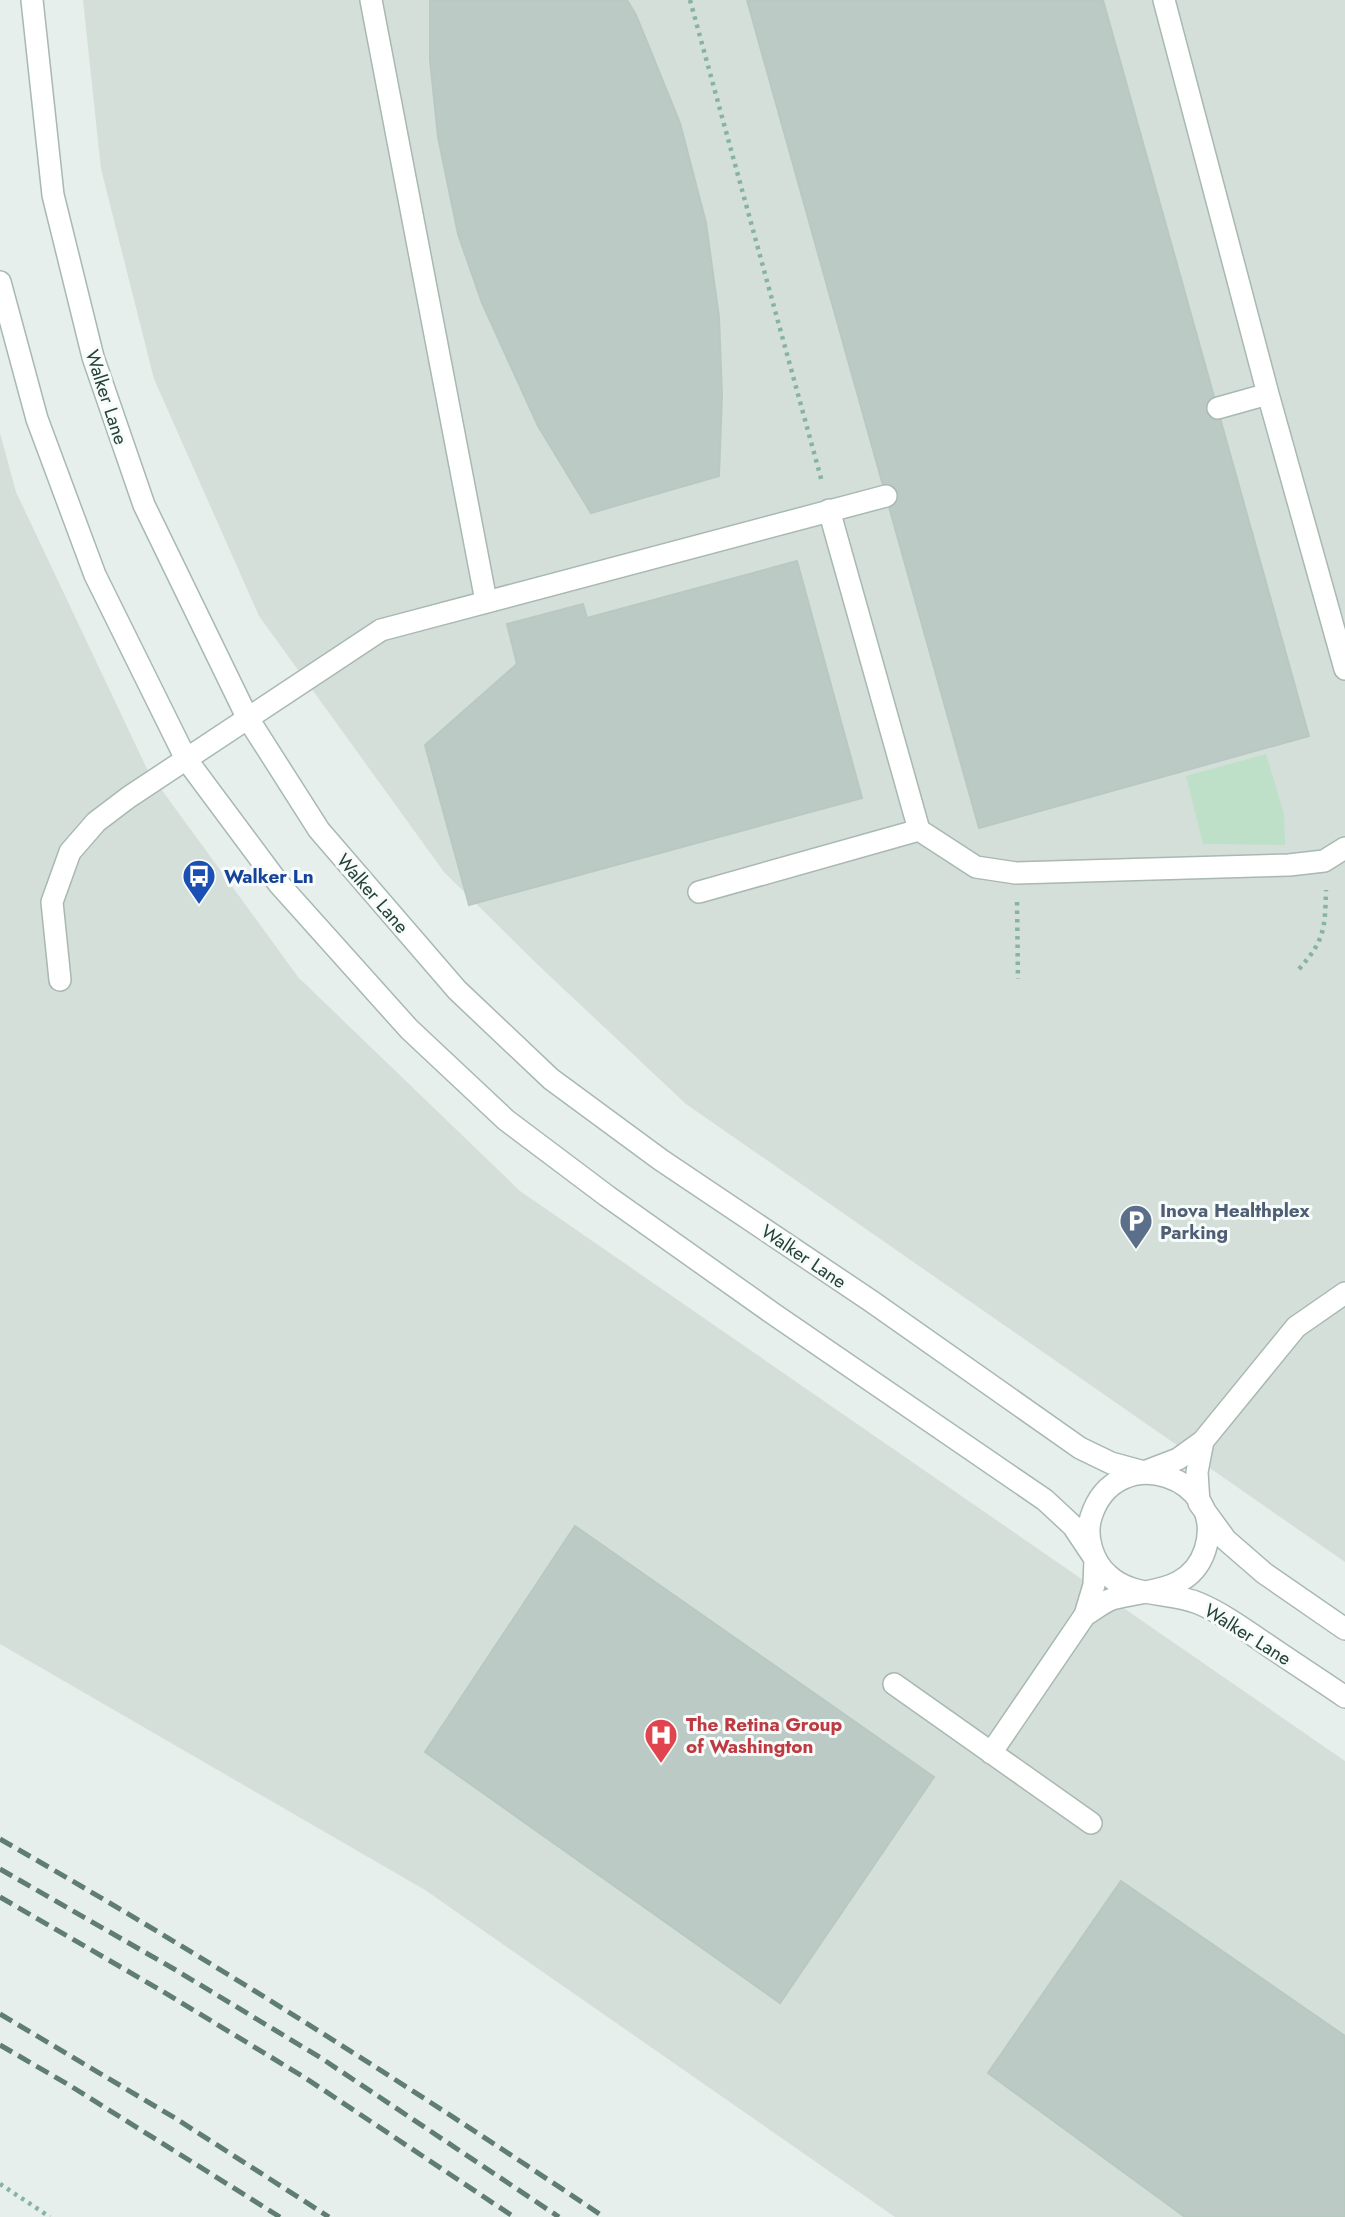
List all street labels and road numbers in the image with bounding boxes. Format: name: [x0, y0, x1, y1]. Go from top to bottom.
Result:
street label: Walker Lane: [79, 346, 135, 448]
street label: Walker Lane: [330, 848, 415, 939]
street label: Walker Lane: [756, 1218, 852, 1295]
street label: Walker Lane: [1199, 1597, 1297, 1672]

